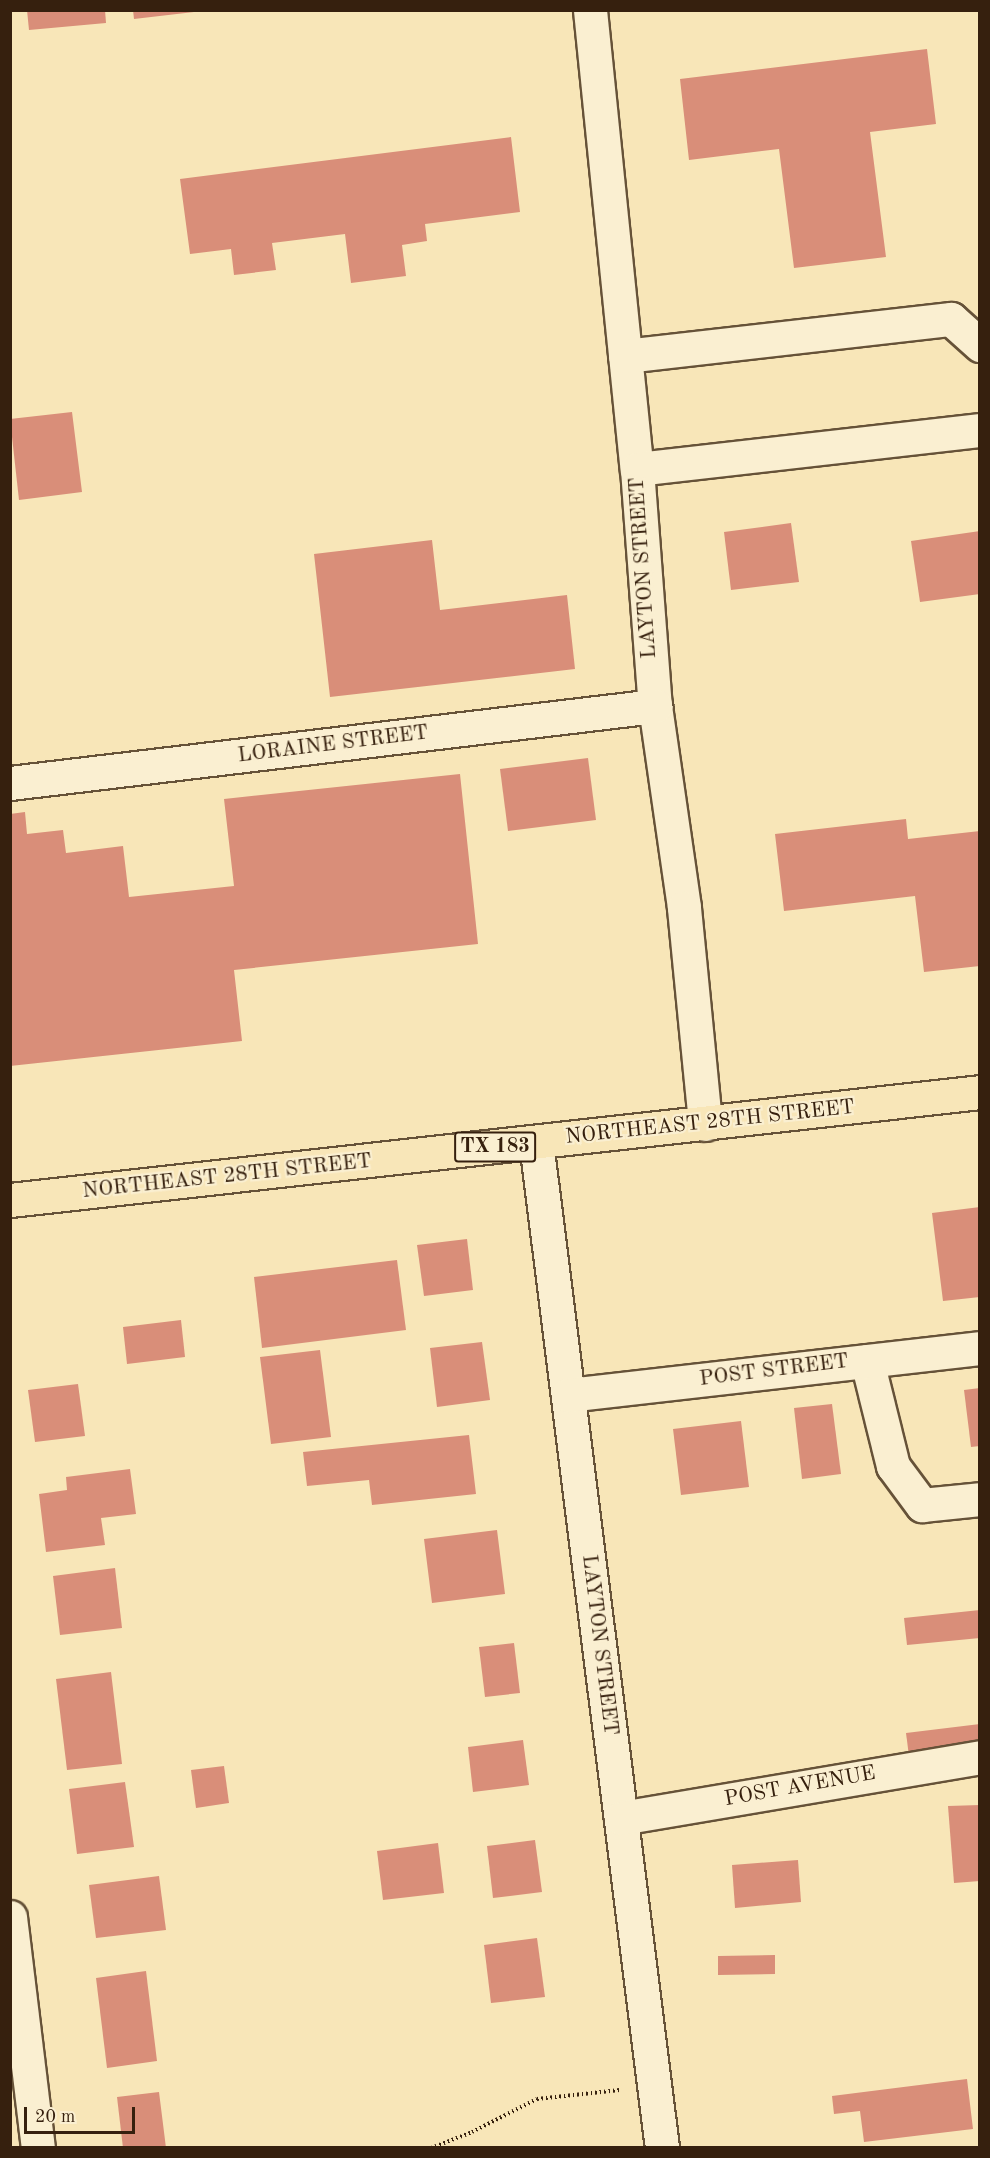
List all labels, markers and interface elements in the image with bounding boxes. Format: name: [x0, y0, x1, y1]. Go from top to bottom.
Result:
street label: LAYTON STREET: [625, 477, 663, 659]
street label: LORAINE STREET: [236, 721, 430, 769]
street label: NORTHEAST 28TH STREET: [564, 1095, 856, 1151]
road number: TX 183: [453, 1130, 537, 1164]
street label: NORTHEAST 28TH STREET: [81, 1149, 373, 1205]
street label: POST STREET: [698, 1349, 850, 1393]
street label: LAYTON STREET: [575, 1553, 623, 1737]
street label: POST AVENUE: [722, 1761, 878, 1813]
scale bar: [27, 2095, 138, 2133]
text: 20 m: [35, 2108, 75, 2126]

